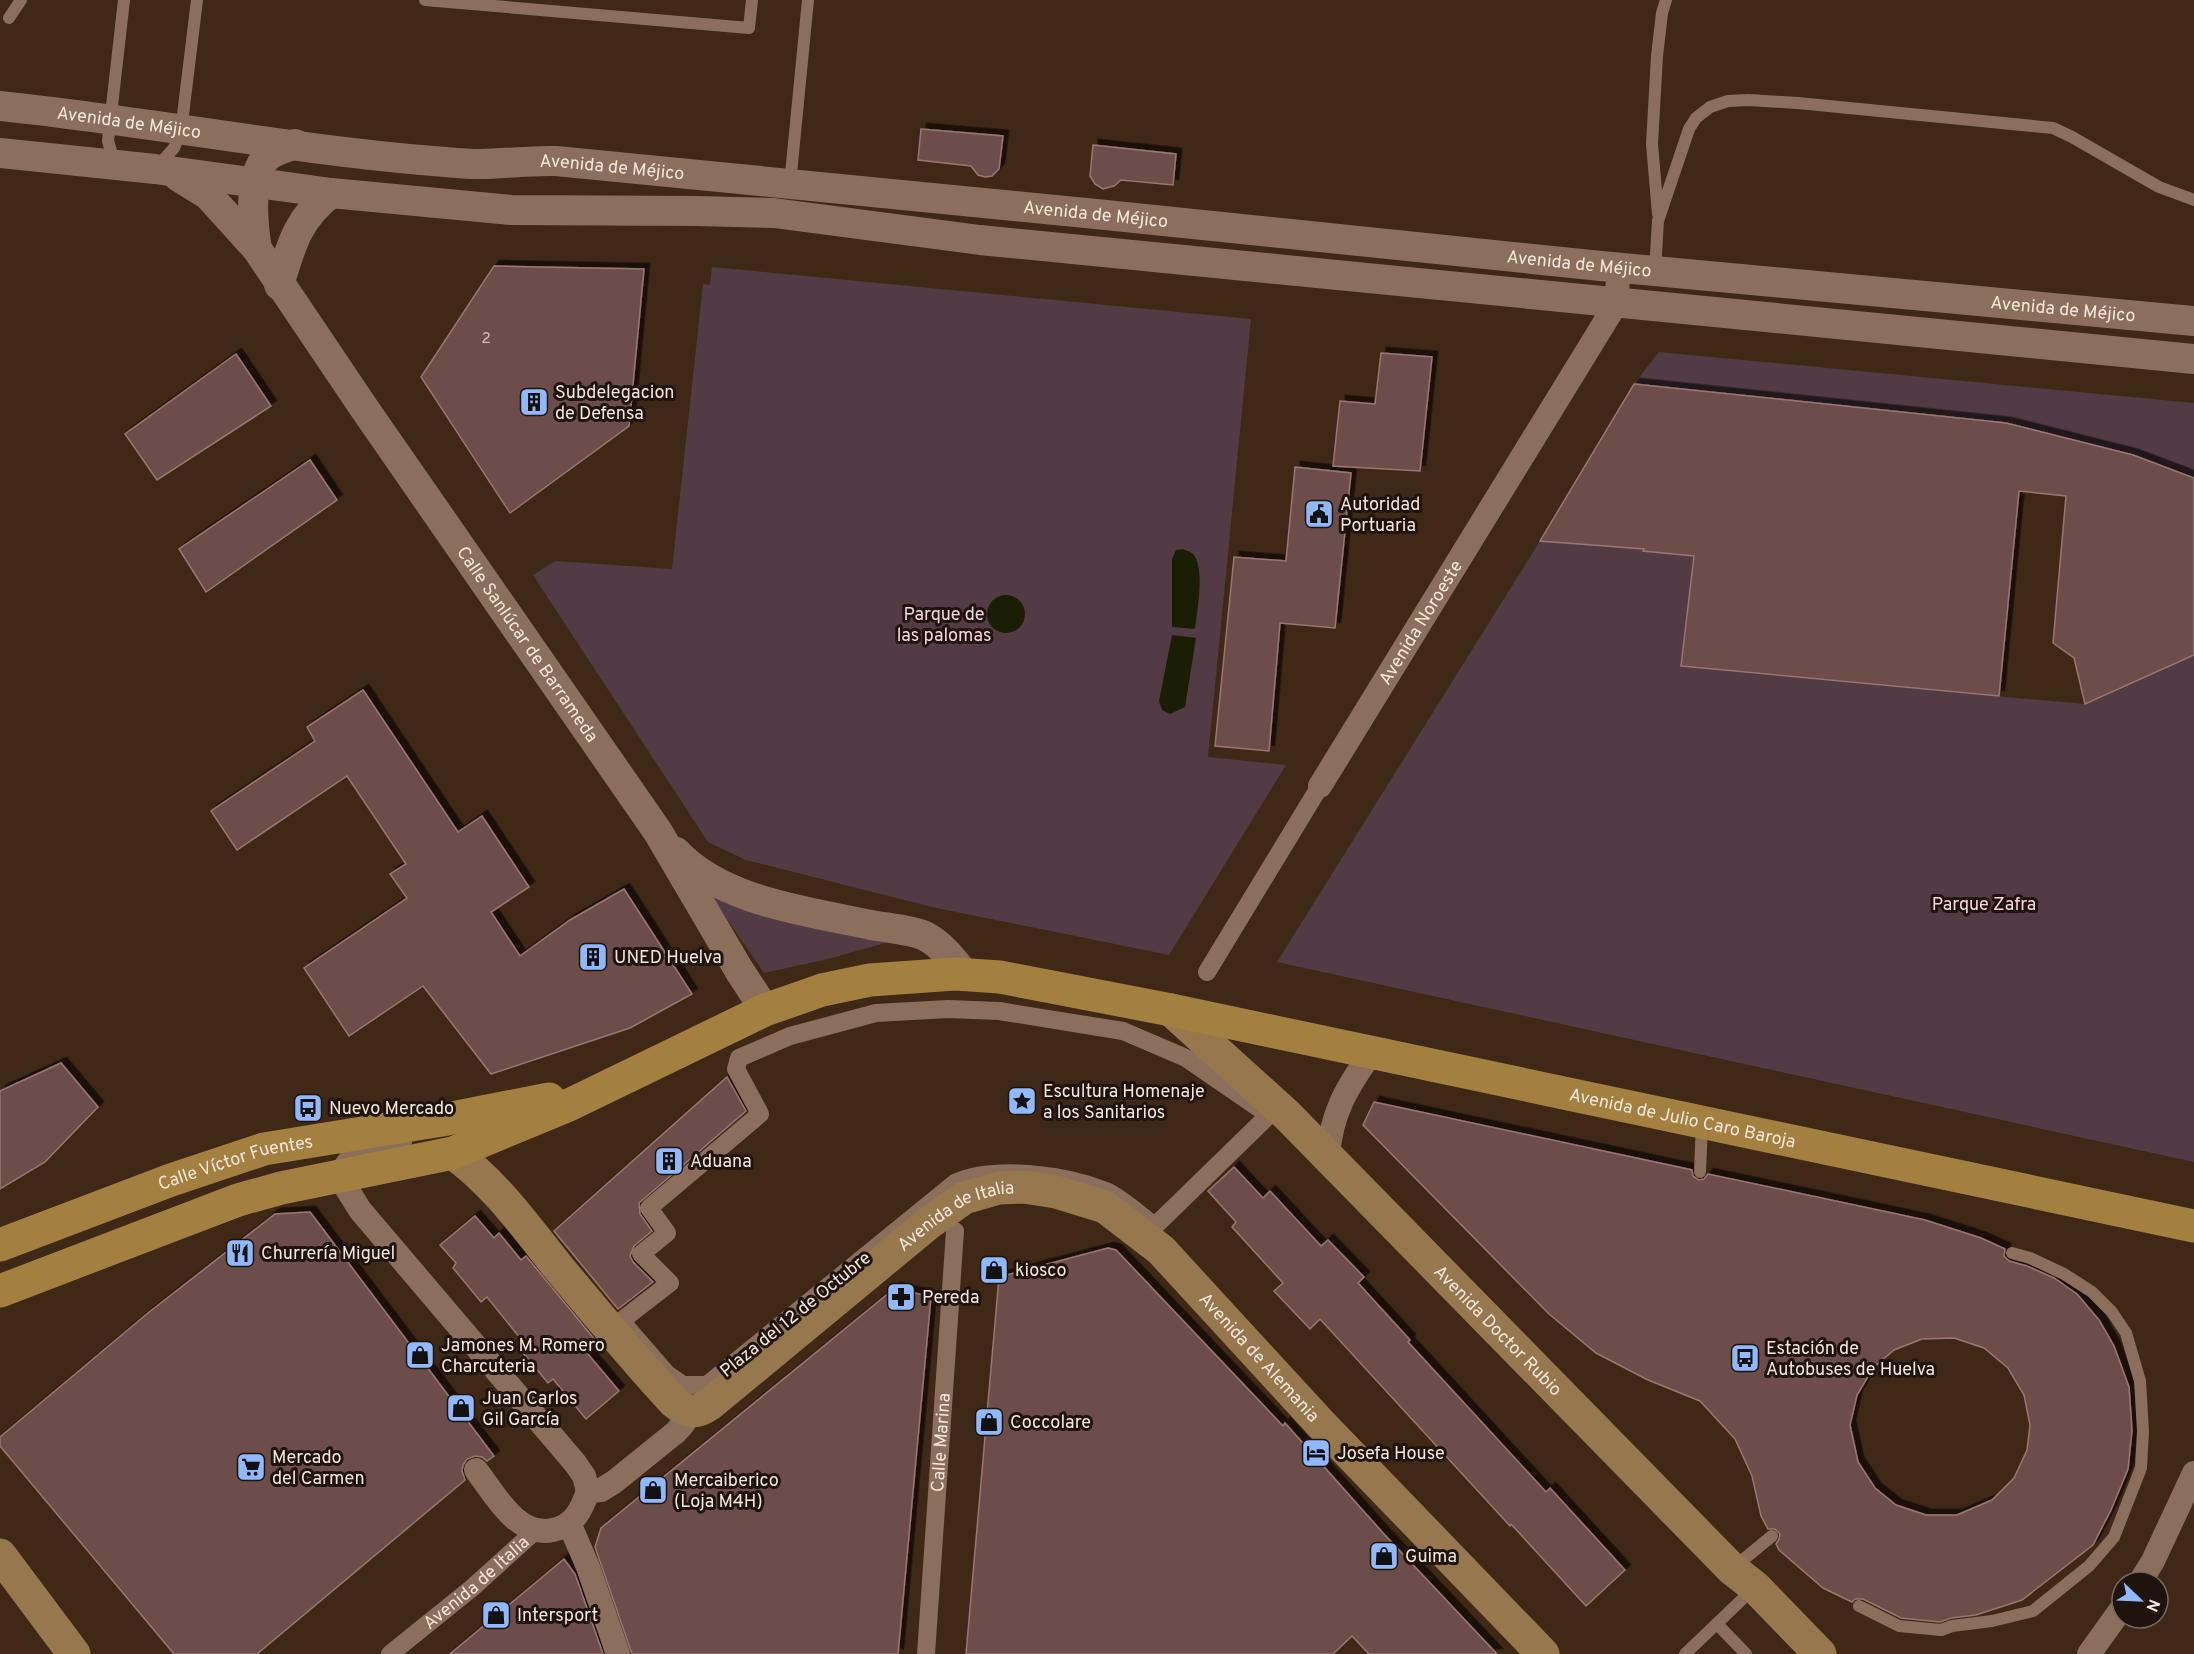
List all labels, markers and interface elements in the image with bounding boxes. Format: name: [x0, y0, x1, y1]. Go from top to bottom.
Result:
street label: Avenida de Méjico: [55, 103, 202, 145]
street label: Avenida de Méjico: [539, 151, 685, 187]
street label: Avenida de Méjico: [1022, 197, 1169, 234]
street label: Avenida de Méjico: [1505, 246, 1652, 284]
street label: Avenida de Méjico: [1989, 292, 2136, 329]
house number: 2: [481, 330, 491, 349]
place label: Subdelegacion de Defensa: [555, 382, 675, 426]
building icon: Subdelegacion de Defensa: [518, 386, 550, 418]
place label: Autoridad Portuaria: [1340, 494, 1420, 538]
public building icon: Autoridad Portuaria: [1303, 498, 1335, 530]
street label: Calle Sanlúcar de Barrameda: [450, 542, 603, 748]
street label: Avenida Noroeste: [1375, 556, 1469, 690]
park label: Parque de las palomas: [897, 604, 991, 648]
park label: Parque Zafra: [1932, 894, 2036, 917]
building icon: UNED Huelva: [577, 941, 609, 973]
place label: UNED Huelva: [614, 947, 722, 970]
place label: Escultura Homenaje a los Sanitarios: [1043, 1081, 1205, 1125]
street label: Avenida de Julio Caro Baroja: [1567, 1084, 1798, 1155]
place icon: Escultura Homenaje a los Sanitarios: [1006, 1085, 1038, 1117]
bus stop icon: Nuevo Mercado: [292, 1092, 324, 1124]
place label: Nuevo Mercado: [329, 1098, 454, 1121]
street label: Calle Víctor Fuentes: [155, 1131, 315, 1197]
building icon: Aduana: [653, 1145, 685, 1177]
place label: Aduana: [690, 1151, 752, 1174]
street label: Avenida de Italia: [893, 1177, 1015, 1257]
restaurant icon: Churrería Miguel: [224, 1237, 256, 1269]
place label: Churrería Miguel: [261, 1243, 395, 1266]
street label: Plaza del 12 de Octubre: [716, 1247, 876, 1383]
shop icon: kiosco: [978, 1254, 1010, 1286]
place label: kiosco: [1015, 1260, 1066, 1283]
street label: Avenida Doctor Rubio: [1428, 1261, 1566, 1402]
pharmacy icon: Pereda: [885, 1281, 917, 1313]
place label: Pereda: [922, 1287, 979, 1310]
street label: Avenida de Alemania: [1193, 1289, 1324, 1428]
place label: Jamones M. Romero Charcuteria: [441, 1335, 605, 1379]
place label: Estación de Autobuses de Huelva: [1766, 1338, 1935, 1382]
shop icon: Jamones M. Romero Charcuteria: [404, 1339, 436, 1371]
bus stop icon: Estación de Autobuses de Huelva: [1729, 1342, 1761, 1374]
place label: Juan Carlos Gil García: [482, 1388, 577, 1432]
shop icon: Juan Carlos Gil García: [445, 1392, 477, 1424]
street label: Calle Marina: [927, 1392, 957, 1493]
shop icon: Coccolare: [973, 1406, 1005, 1438]
place label: Coccolare: [1010, 1412, 1091, 1435]
hotel icon: Josefa House: [1300, 1437, 1332, 1469]
place label: Josefa House: [1337, 1443, 1445, 1466]
place label: Mercado del Carmen: [272, 1447, 365, 1491]
supermarket icon: Mercado del Carmen: [235, 1451, 267, 1483]
place label: Mercaiberico (Loja M4H): [674, 1470, 779, 1514]
shop icon: Mercaiberico (Loja M4H): [637, 1474, 669, 1506]
street label: Avenida de Italia: [419, 1531, 535, 1636]
shop icon: Guima: [1368, 1540, 1400, 1572]
place label: Guima: [1405, 1546, 1457, 1569]
north arrow: [2110, 1570, 2170, 1630]
text: N: [2141, 1596, 2163, 1614]
shop icon: Intersport: [480, 1599, 512, 1631]
place label: Intersport: [517, 1605, 598, 1628]

